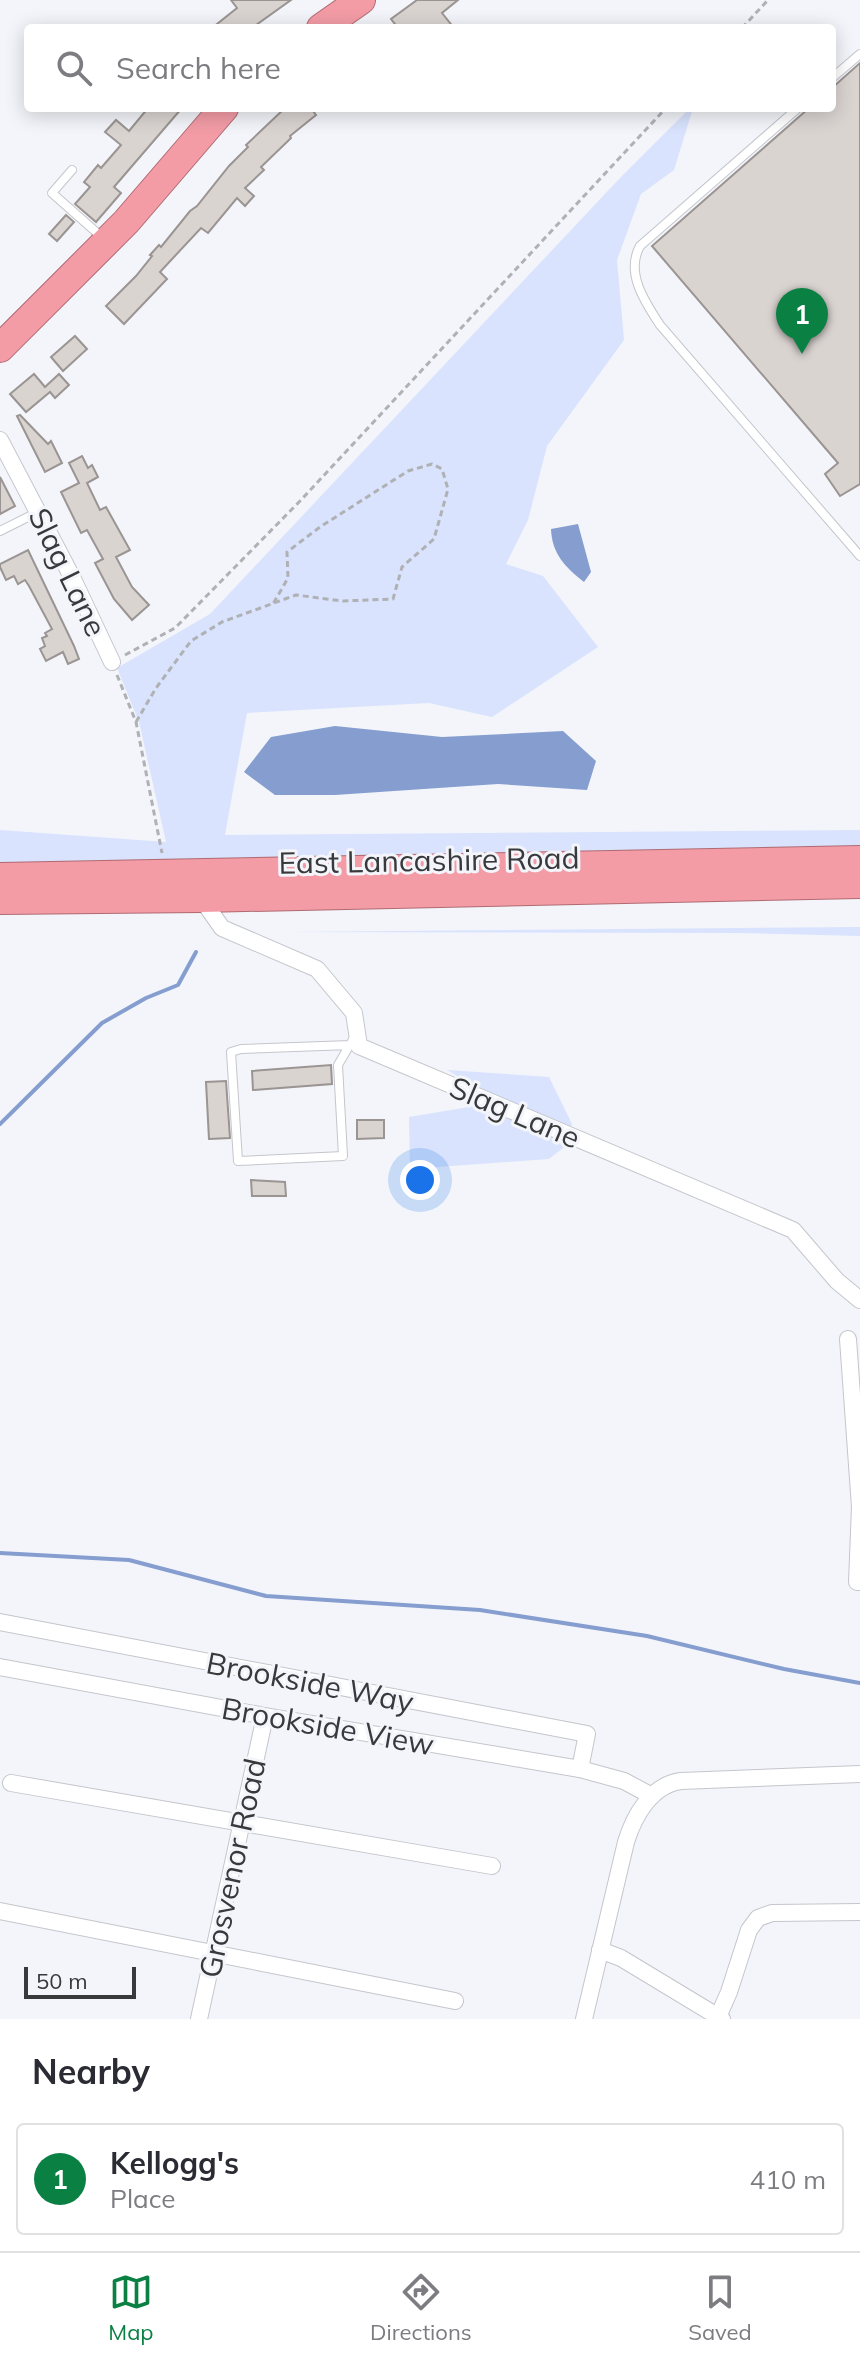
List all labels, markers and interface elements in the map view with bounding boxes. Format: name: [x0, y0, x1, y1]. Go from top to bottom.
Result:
search box: [24, 24, 836, 112]
icon: search: [52, 46, 96, 90]
text: Search here: [116, 49, 281, 87]
pin: 1: [776, 288, 828, 354]
street label: Slag Lane: [21, 502, 115, 642]
street label: East Lancashire Road: [278, 838, 580, 882]
street label: Slag Lane: [444, 1068, 586, 1156]
your location: [400, 1160, 440, 1200]
street label: Brookside Way: [203, 1643, 417, 1721]
street label: Brookside View: [219, 1689, 437, 1763]
street label: Grosvenor Road: [190, 1755, 274, 1981]
scale bar: [24, 1963, 136, 1999]
text: 50 m: [36, 1967, 87, 1995]
text: Nearby: [32, 2050, 150, 2093]
text: Kellogg's: [110, 2144, 239, 2182]
text: 1: [52, 2163, 68, 2196]
text: 410 m: [750, 2163, 826, 2196]
text: Place: [110, 2182, 175, 2215]
tab: Map: [108, 2270, 154, 2346]
tab: Directions: [370, 2270, 472, 2346]
tab: Saved: [688, 2270, 752, 2346]

